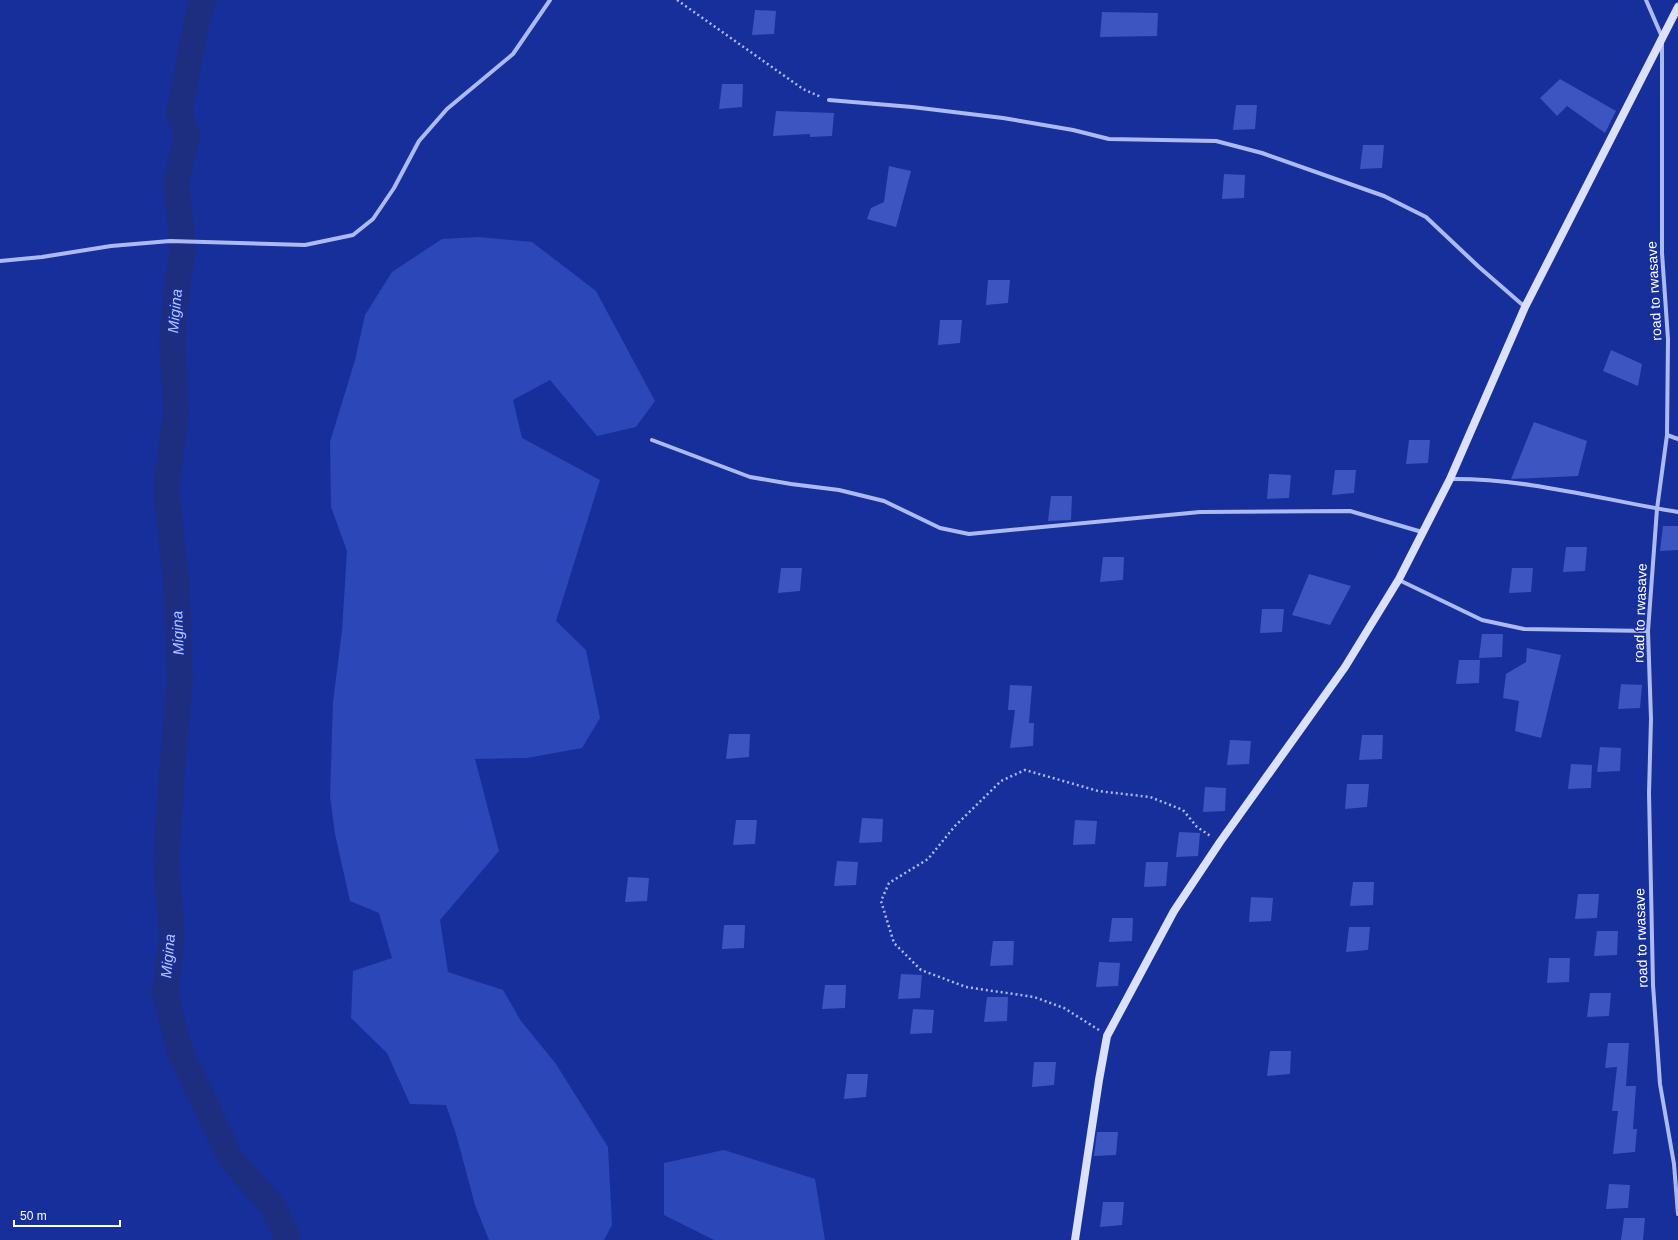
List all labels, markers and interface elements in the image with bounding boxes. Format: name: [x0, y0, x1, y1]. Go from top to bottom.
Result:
street label: road to rwasave: [1643, 241, 1665, 341]
water label: Migina: [164, 288, 185, 334]
street label: road to rwasave: [1630, 563, 1650, 663]
water label: Migina: [168, 611, 187, 655]
street label: road to rwasave: [1631, 888, 1651, 988]
water label: Migina: [157, 933, 178, 979]
scale bar: [14, 1202, 120, 1228]
text: 50 m: [20, 1209, 47, 1223]

